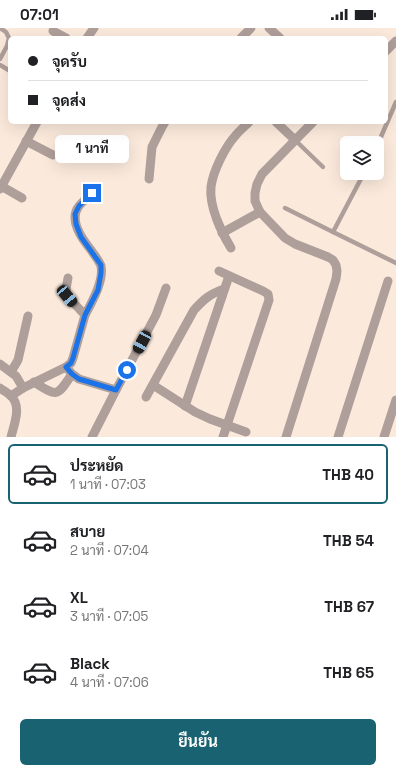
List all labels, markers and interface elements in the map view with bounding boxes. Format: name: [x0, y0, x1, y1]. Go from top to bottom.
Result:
text: 07:01: [20, 5, 59, 24]
text: จุดรับ: [52, 52, 87, 71]
text: จุดส่ง: [52, 91, 86, 110]
callout: 1 นาที: [55, 135, 129, 163]
map controls: [340, 136, 384, 180]
button: layers: [340, 136, 384, 180]
text: 1 นาที: [75, 140, 109, 157]
route end: [83, 184, 101, 202]
car: [55, 283, 79, 309]
car: [131, 329, 153, 355]
route start: [118, 361, 136, 379]
icon: car: [22, 456, 58, 492]
text: ประหยัด: [70, 456, 123, 475]
text: THB 40: [322, 465, 374, 484]
text: 1 นาที · 07:03: [70, 476, 146, 493]
icon: car: [22, 522, 58, 558]
text: สบาย: [70, 522, 105, 541]
text: THB 54: [323, 531, 374, 550]
text: 2 นาที · 07:04: [70, 542, 149, 559]
icon: car: [22, 588, 58, 624]
text: XL: [70, 588, 88, 607]
text: THB 67: [324, 597, 374, 616]
text: 3 นาที · 07:05: [70, 608, 148, 625]
icon: car: [22, 654, 58, 690]
text: Black: [70, 654, 110, 673]
text: THB 65: [323, 663, 374, 682]
text: 4 นาที · 07:06: [70, 674, 149, 691]
button: ยืนยัน: [20, 719, 376, 765]

